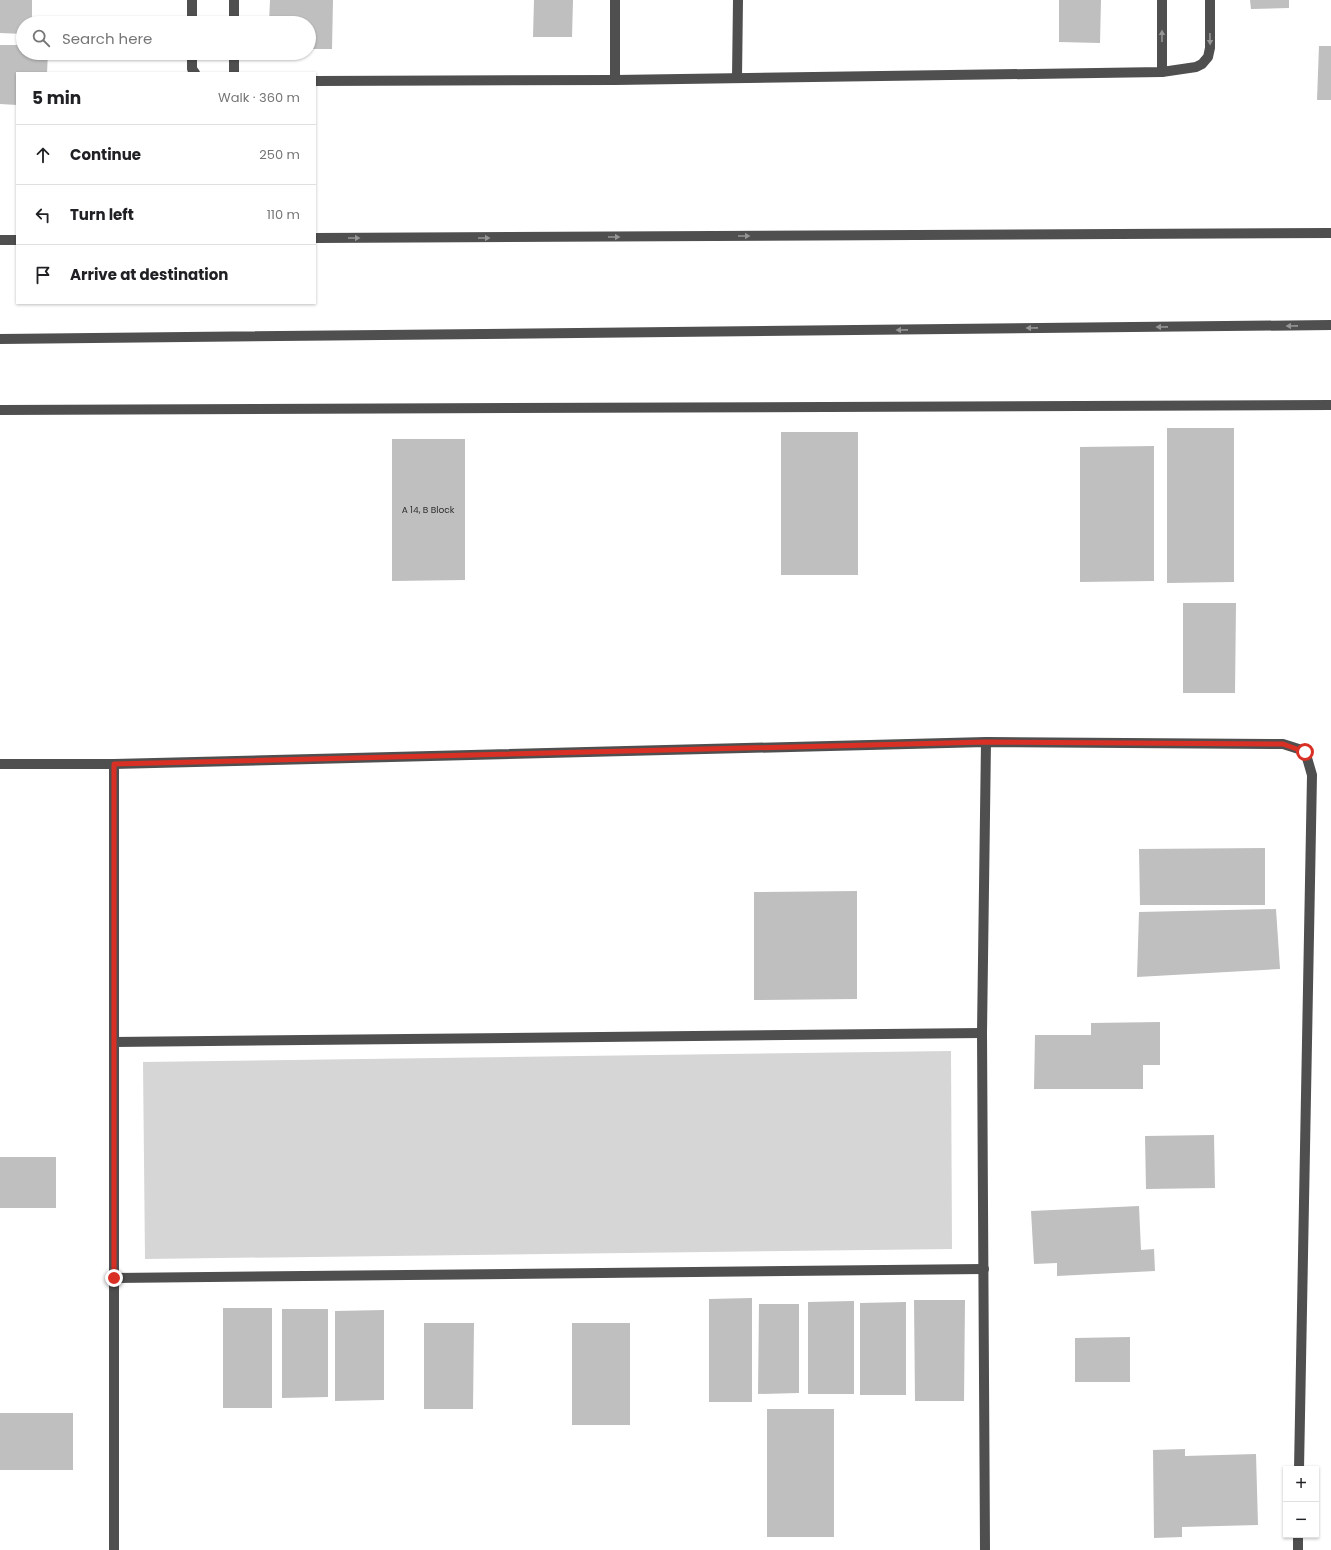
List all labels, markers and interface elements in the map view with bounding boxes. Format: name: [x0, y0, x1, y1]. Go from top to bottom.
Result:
search box: [16, 16, 316, 60]
icon: search: [30, 27, 52, 49]
text: Search here: [62, 28, 152, 49]
one-way arrow: [1159, 29, 1165, 42]
one-way arrow: [1207, 33, 1213, 46]
text: 5 min: [32, 86, 81, 110]
text: Walk · 360 m: [218, 88, 300, 107]
icon: ahead: [32, 144, 54, 166]
text: Continue: [70, 144, 141, 165]
text: 250 m: [259, 145, 300, 164]
icon: left: [32, 204, 54, 226]
text: Turn left: [70, 204, 134, 225]
text: 110 m: [267, 205, 300, 224]
one-way arrow: [738, 233, 751, 239]
one-way arrow: [608, 234, 621, 240]
one-way arrow: [348, 235, 361, 241]
one-way arrow: [478, 235, 491, 241]
icon: arrive: [32, 264, 54, 286]
text: Arrive at destination: [70, 264, 228, 285]
one-way arrow: [1285, 323, 1298, 329]
one-way arrow: [1155, 324, 1168, 330]
one-way arrow: [1025, 325, 1038, 331]
one-way arrow: [895, 327, 908, 333]
house number: A 14, B Block: [402, 504, 455, 516]
route start: [1296, 743, 1314, 761]
route end: [105, 1269, 123, 1287]
map controls: [1283, 1466, 1319, 1538]
button: +: [1283, 1466, 1319, 1502]
button: −: [1283, 1502, 1319, 1538]

